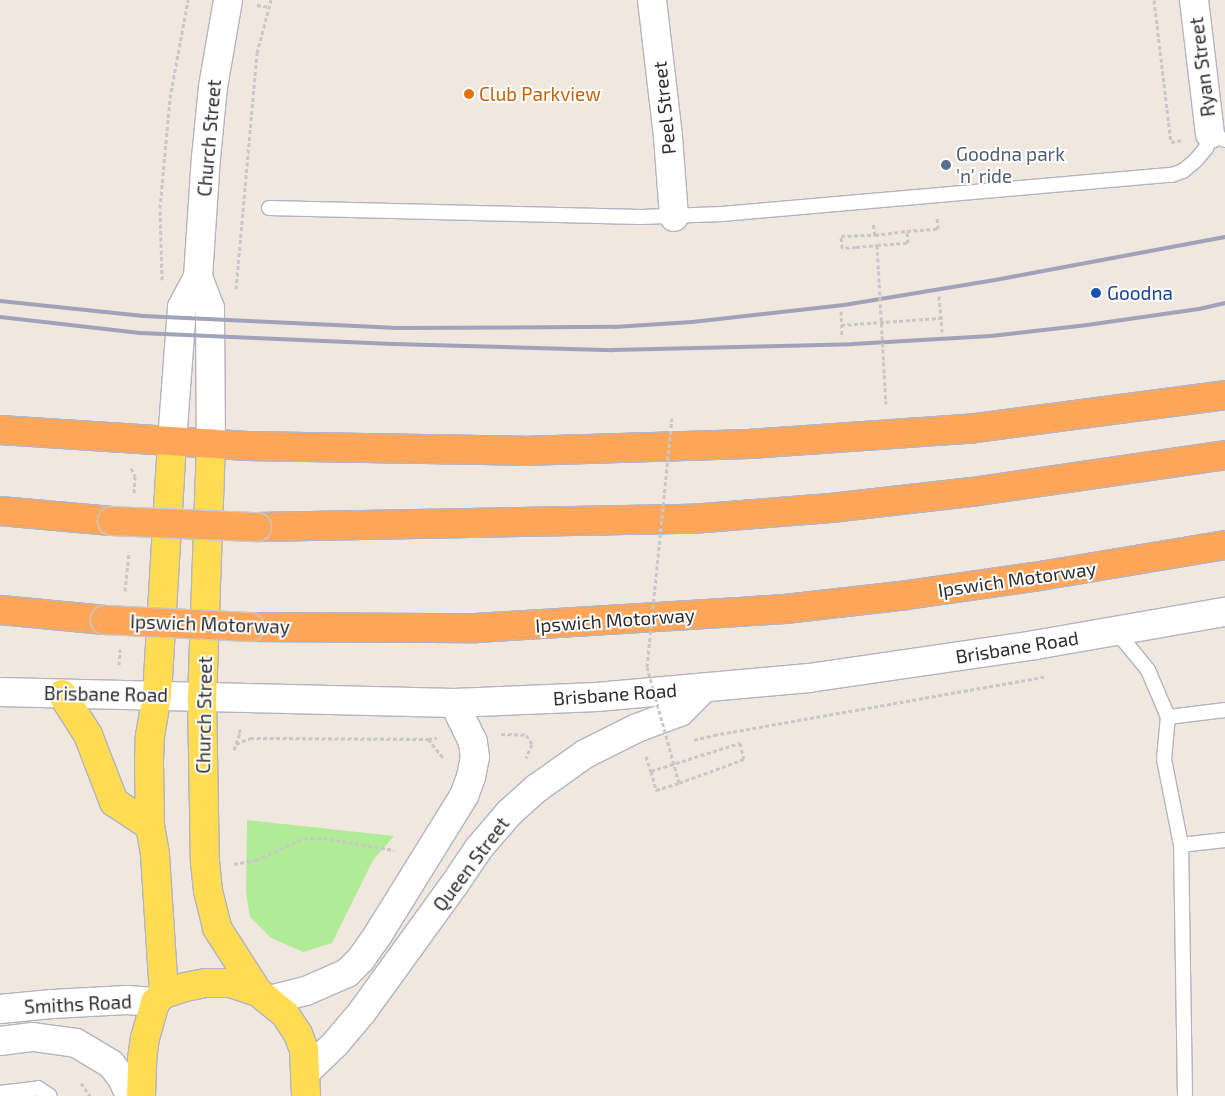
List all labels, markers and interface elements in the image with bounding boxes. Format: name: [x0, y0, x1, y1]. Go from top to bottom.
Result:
street label: Ryan Street: [1185, 16, 1219, 118]
street label: Peel Street: [648, 60, 680, 156]
street label: Church Street: [193, 79, 225, 197]
place label: Club Parkview: [479, 83, 601, 105]
marker: Club Parkview: [463, 88, 475, 100]
place label: Goodna park 'n' ride: [956, 143, 1065, 187]
marker: Goodna park 'n' ride: [940, 159, 952, 171]
place label: Goodna: [1107, 282, 1173, 304]
marker: Goodna: [1089, 286, 1103, 300]
street label: Ipswich Motorway: [936, 557, 1098, 601]
street label: Ipswich Motorway: [535, 603, 695, 637]
street label: Ipswich Motorway: [130, 610, 290, 638]
street label: Brisbane Road: [954, 626, 1080, 668]
street label: Church Street: [192, 656, 216, 774]
street label: Brisbane Road: [552, 678, 678, 710]
street label: Brisbane Road: [44, 682, 168, 706]
street label: Queen Street: [428, 812, 514, 916]
street label: Smiths Road: [24, 990, 132, 1018]

